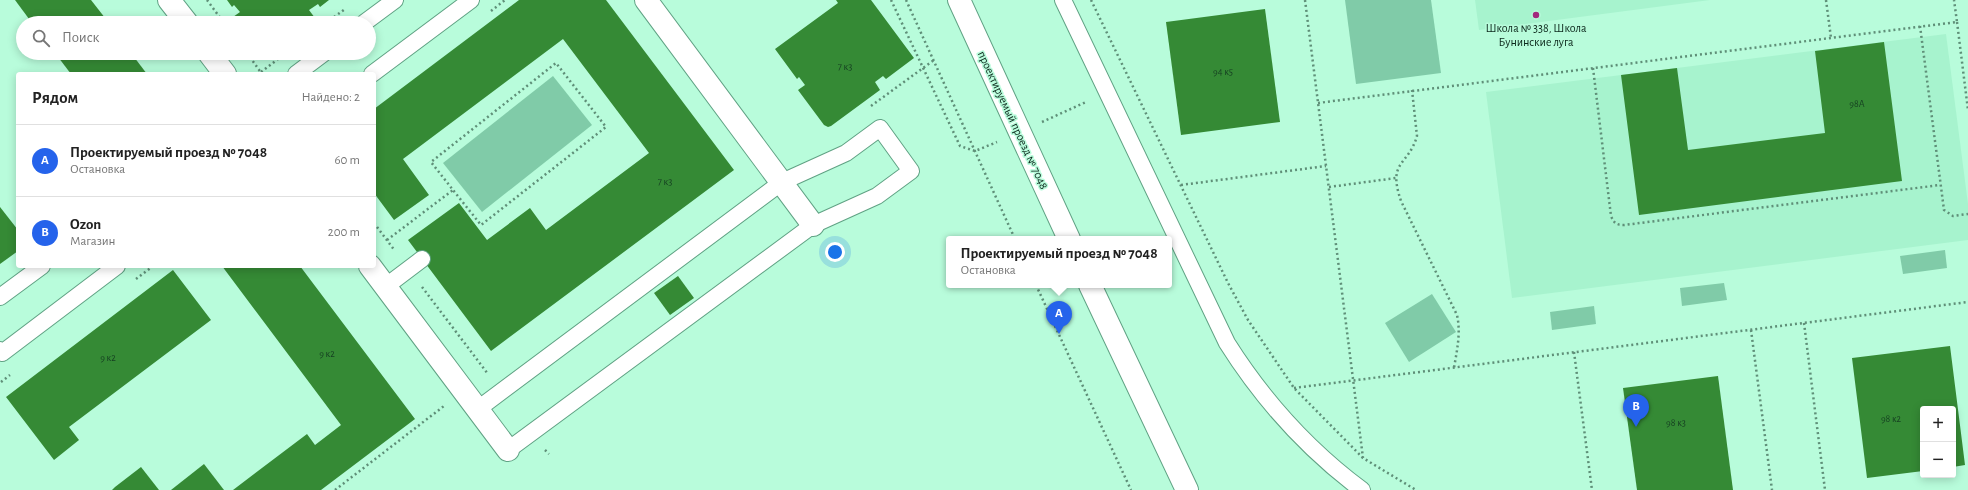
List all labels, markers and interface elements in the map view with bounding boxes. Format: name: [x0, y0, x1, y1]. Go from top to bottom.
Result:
marker: Школа № 338, Школа Бунинские луга: [1531, 10, 1541, 20]
search box: [16, 16, 376, 60]
place label: Школа № 338, Школа Бунинские луга: [1485, 22, 1587, 49]
icon: search: [30, 27, 52, 49]
text: Поиск: [62, 30, 100, 45]
street label: проектируемый проезд № 7048: [975, 49, 1050, 192]
house number: 7 к3: [838, 62, 852, 72]
house number: 94 к5: [1213, 67, 1233, 77]
text: Рядом: [32, 89, 78, 106]
text: Найдено: 2: [302, 91, 360, 104]
house number: 98А: [1849, 99, 1865, 109]
text: Проектируемый проезд № 7048: [70, 145, 267, 160]
text: A: [41, 154, 49, 167]
text: 60 m: [334, 154, 360, 167]
text: Остановка: [70, 163, 125, 176]
house number: 7 к3: [658, 177, 672, 187]
text: Ozon: [70, 217, 101, 232]
text: B: [41, 226, 49, 239]
text: 200 m: [328, 226, 360, 239]
text: Магазин: [70, 235, 116, 248]
popup: [946, 236, 1172, 288]
your location: [825, 242, 845, 262]
text: Проектируемый проезд № 7048: [960, 246, 1158, 261]
text: Остановка: [960, 264, 1016, 277]
pin: A: [1046, 301, 1072, 334]
house number: 9 к2: [319, 349, 335, 359]
house number: 9 к2: [100, 353, 116, 363]
pin: B: [1623, 394, 1649, 427]
map controls: [1920, 406, 1956, 478]
button: +: [1920, 406, 1956, 442]
house number: 98 к2: [1881, 414, 1902, 424]
house number: 98 к3: [1666, 418, 1686, 428]
button: −: [1920, 442, 1956, 478]

